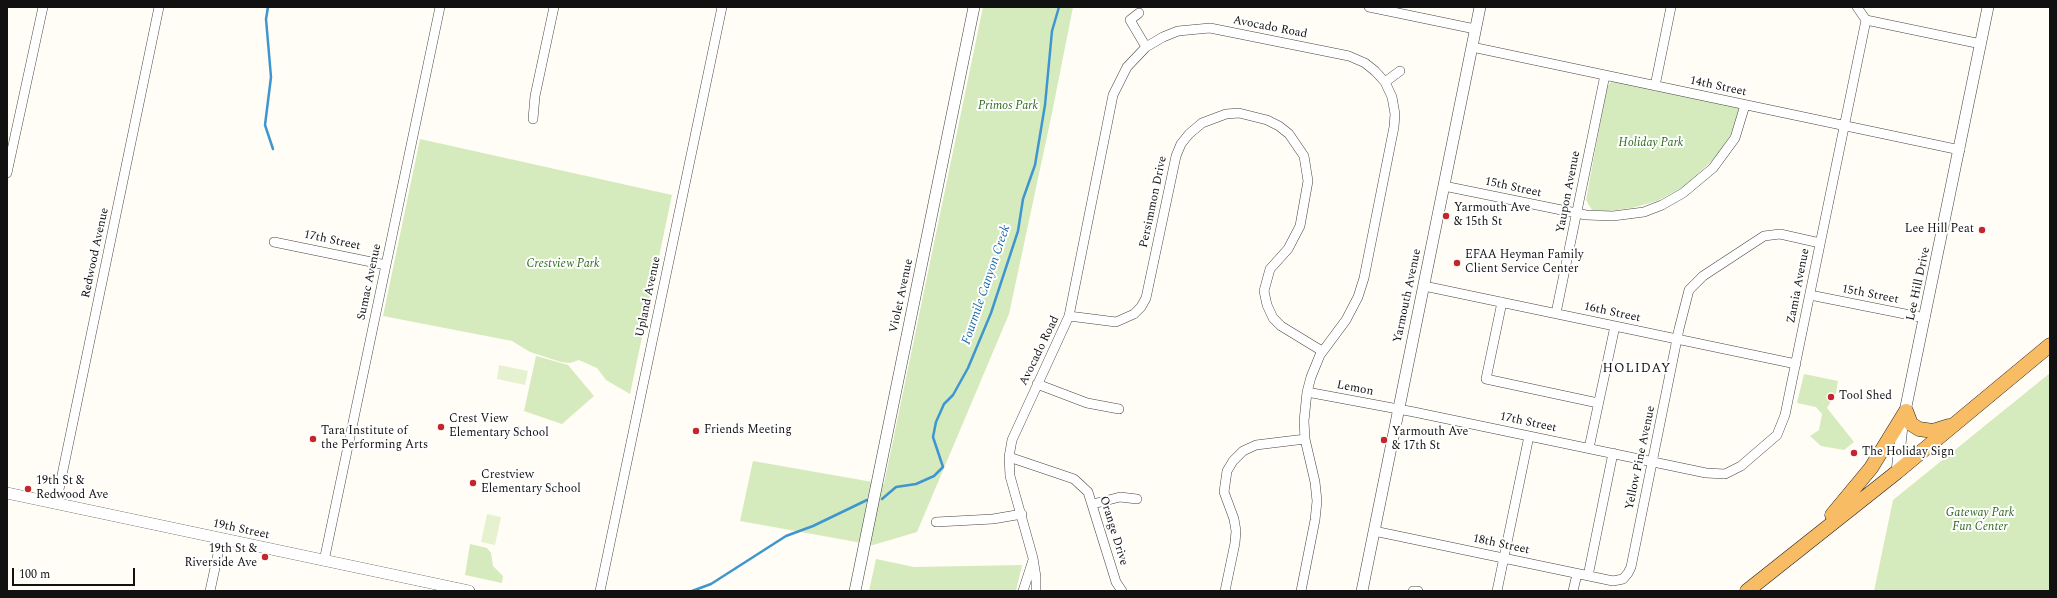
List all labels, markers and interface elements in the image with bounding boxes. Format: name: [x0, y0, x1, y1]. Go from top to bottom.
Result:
street label: Avocado Road: [1231, 14, 1309, 42]
street label: 14th Street: [1688, 74, 1748, 100]
park label: Primos Park: [978, 100, 1038, 114]
park label: Holiday Park: [1619, 137, 1683, 151]
street label: Yaupon Avenue: [1554, 150, 1584, 234]
street label: Persimmon Drive: [1137, 155, 1171, 249]
street label: 15th Street: [1483, 175, 1543, 201]
place label: Yarmouth Ave & 15th St: [1454, 202, 1530, 230]
street label: Redwood Avenue: [79, 207, 113, 299]
marker: Yarmouth Ave & 15th St: [1441, 211, 1451, 221]
water label: Fourmile Canyon Creek: [959, 223, 1015, 347]
place label: Lee Hill Peat: [1905, 223, 1974, 237]
marker: Lee Hill Peat: [1977, 225, 1987, 235]
street label: 17th Street: [302, 228, 362, 254]
street label: Sumac Avenue: [355, 243, 385, 321]
street label: Lee Hill Drive: [1904, 246, 1934, 322]
street label: Zamia Avenue: [1785, 247, 1813, 325]
street label: Yarmouth Avenue: [1391, 248, 1425, 344]
place label: EFAA Heyman Family Client Service Center: [1465, 249, 1584, 277]
street label: Upland Avenue: [633, 255, 665, 339]
park label: Crestview Park: [526, 258, 600, 272]
street label: Violet Avenue: [887, 258, 917, 334]
marker: EFAA Heyman Family Client Service Center: [1452, 258, 1462, 268]
street label: 15th Street: [1840, 282, 1900, 308]
street label: 16th Street: [1582, 300, 1642, 326]
street label: Avocado Road: [1017, 314, 1063, 388]
district label: HOLIDAY: [1603, 361, 1671, 377]
street label: Lemon: [1335, 378, 1375, 400]
place label: Tool Shed: [1839, 390, 1892, 404]
marker: Tool Shed: [1826, 392, 1836, 402]
street label: Yellow Pine Avenue: [1623, 405, 1659, 511]
street label: 17th Street: [1498, 410, 1558, 436]
place label: Crest View Elementary School: [449, 413, 549, 441]
marker: Crest View Elementary School: [436, 422, 446, 432]
place label: Friends Meeting: [704, 424, 792, 438]
place label: Tara Institute of the Performing Arts: [321, 425, 428, 453]
marker: Friends Meeting: [691, 426, 701, 436]
place label: Yarmouth Ave & 17th St: [1392, 426, 1468, 454]
marker: Tara Institute of the Performing Arts: [308, 434, 318, 444]
marker: Yarmouth Ave & 17th St: [1379, 435, 1389, 445]
place label: The Holiday Sign: [1862, 446, 1954, 460]
marker: The Holiday Sign: [1849, 448, 1859, 458]
place label: Crestview Elementary School: [481, 469, 581, 497]
place label: 19th St & Redwood Ave: [36, 475, 108, 503]
marker: Crestview Elementary School: [468, 478, 478, 488]
marker: 19th St & Redwood Ave: [23, 484, 33, 494]
street label: Orange Drive: [1096, 494, 1130, 568]
park label: Gateway Park Fun Center: [1946, 507, 2014, 535]
street label: 19th Street: [211, 517, 271, 543]
street label: 18th Street: [1471, 532, 1531, 558]
place label: 19th St & Riverside Ave: [184, 543, 257, 571]
marker: 19th St & Riverside Ave: [260, 552, 270, 562]
scale bar: [14, 560, 137, 586]
text: 100 m: [19, 565, 50, 584]

